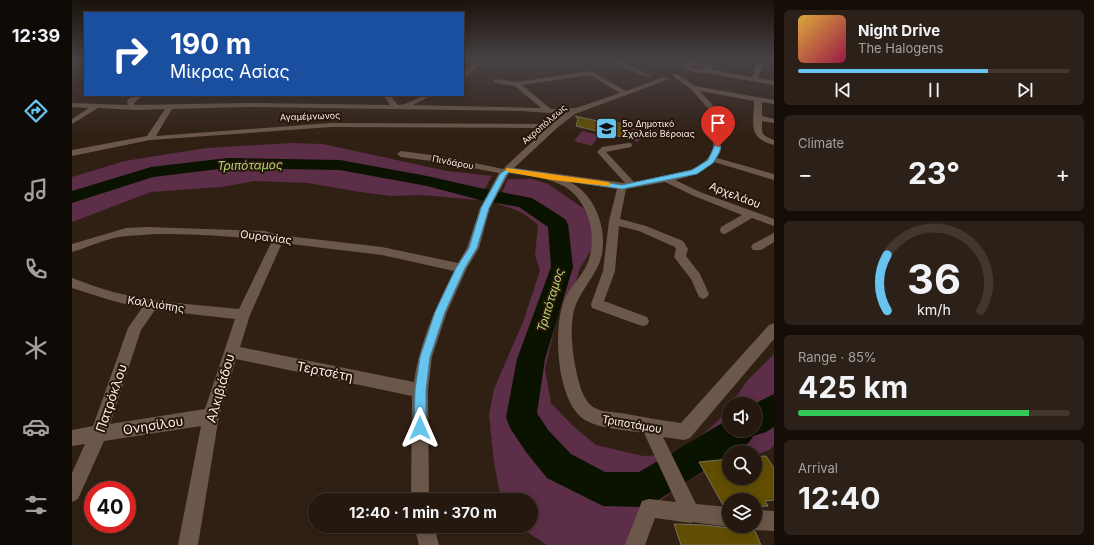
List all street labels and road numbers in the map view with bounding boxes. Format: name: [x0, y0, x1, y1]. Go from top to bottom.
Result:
street label: Ακροπόλεως: [519, 102, 569, 146]
street label: Αγαμέμνωνος: [280, 109, 340, 123]
street label: Πινδάρου: [431, 153, 475, 171]
street label: Αρχελάου: [707, 179, 763, 211]
street label: Ουρανίας: [239, 227, 293, 247]
street label: Καλλιόπης: [127, 293, 185, 315]
street label: Αλκιβιάδου: [203, 352, 237, 424]
street label: Τερτσέτη: [295, 358, 355, 384]
street label: Πατρόκλου: [92, 362, 130, 434]
street label: Ονησίλου: [122, 412, 184, 438]
street label: Τριποτάμου: [601, 412, 663, 436]

